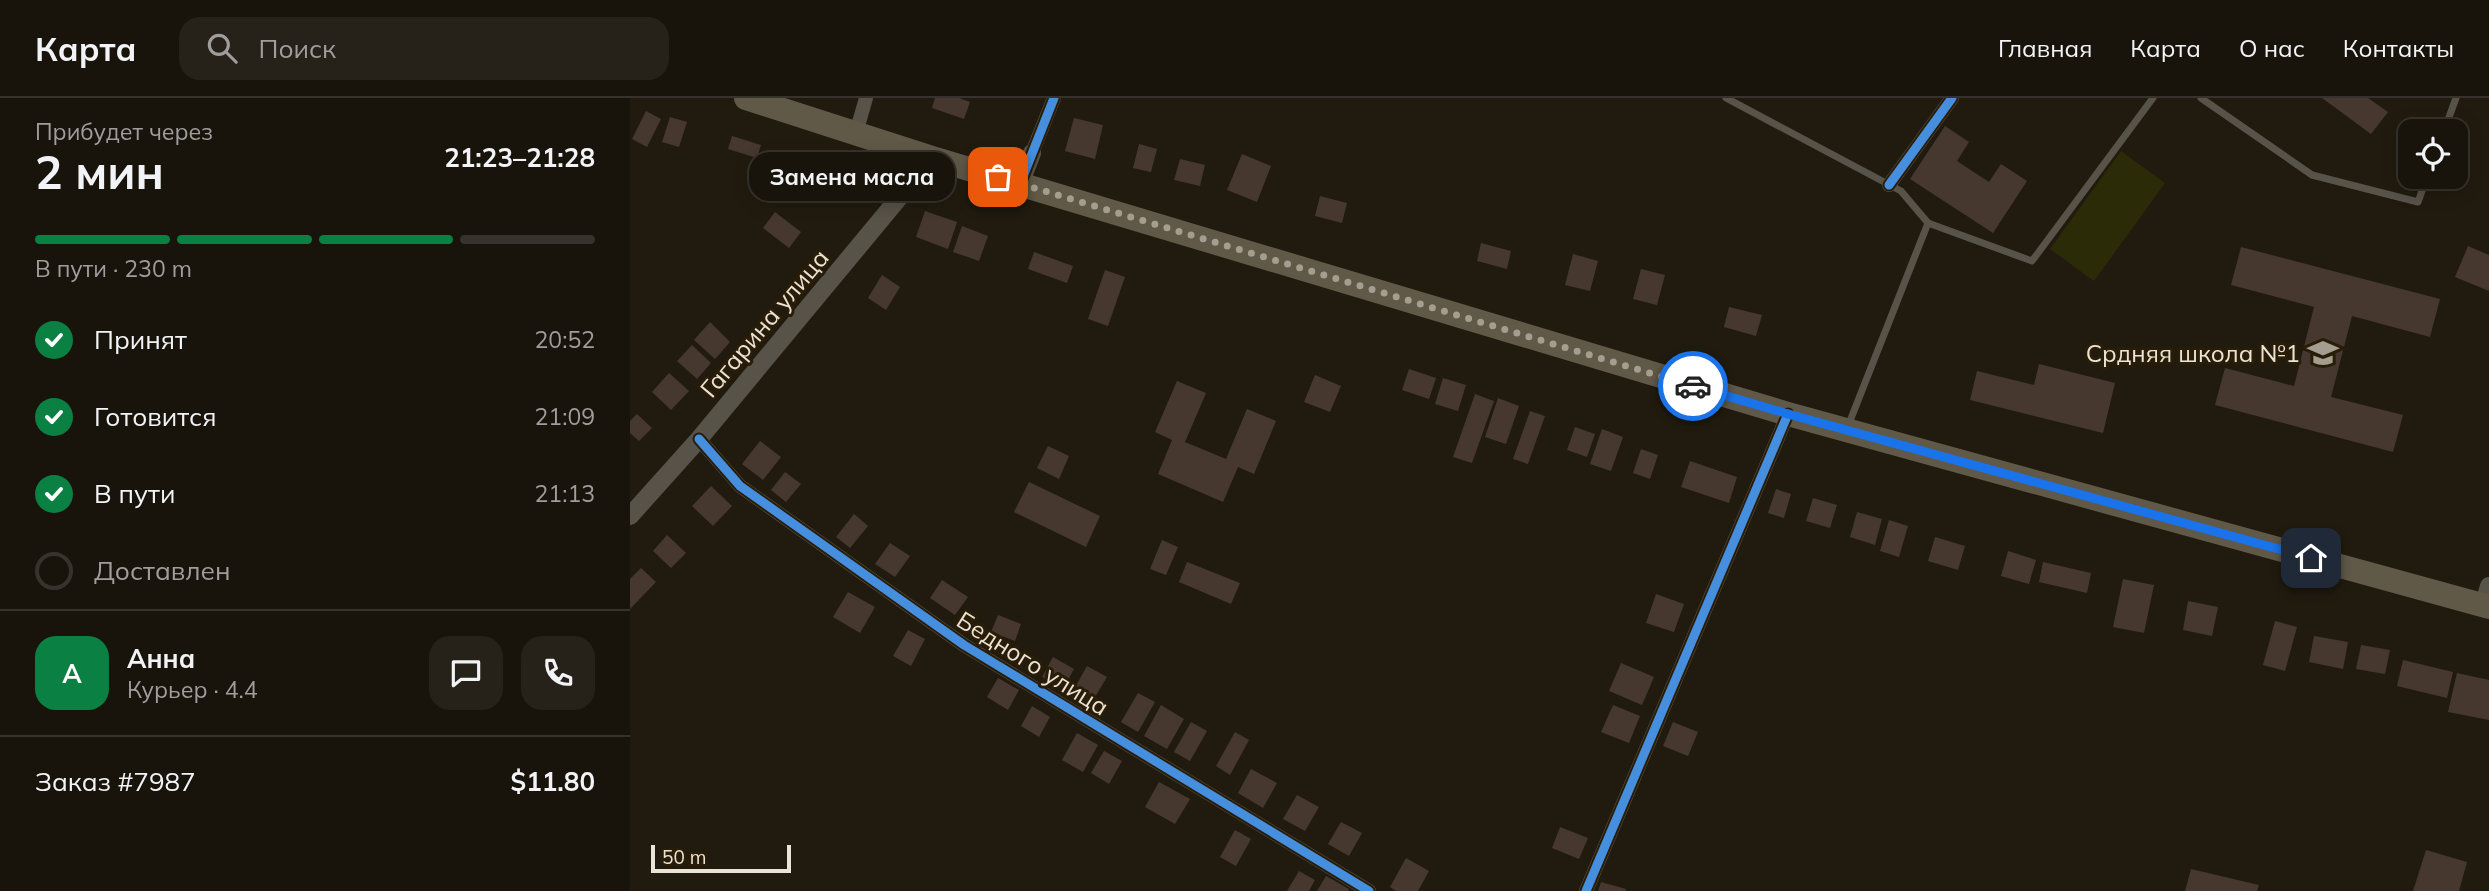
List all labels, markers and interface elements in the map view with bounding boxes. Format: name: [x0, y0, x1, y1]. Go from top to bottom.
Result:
search box: [179, 17, 669, 80]
text: Карта: [35, 28, 137, 69]
icon: search: [203, 29, 241, 67]
text: Поиск: [259, 32, 336, 65]
text: Главная: [1998, 33, 2092, 63]
text: Карта: [2130, 33, 2201, 63]
text: О нас: [2239, 33, 2305, 63]
text: Контакты: [2343, 33, 2454, 63]
text: Прибудет через: [35, 117, 213, 146]
map controls: [2398, 119, 2468, 189]
button: locate: [2398, 119, 2468, 189]
text: 21:23–21:28: [444, 141, 595, 174]
text: 2 мин: [35, 143, 164, 201]
pin: [968, 147, 1028, 207]
callout: Замена масла: [749, 153, 956, 202]
icon: bag: [979, 158, 1017, 196]
text: Замена масла: [770, 162, 934, 191]
street label: Гагарина улица: [693, 243, 835, 403]
text: В пути · 230 m: [35, 254, 192, 283]
icon: check: [35, 321, 73, 359]
text: Принят: [94, 323, 187, 356]
text: 20:52: [535, 325, 595, 354]
school or university icon: Срдняя школа №1: [2306, 336, 2340, 370]
place label: Срдняя школа №1: [2086, 338, 2300, 368]
courier: [1658, 351, 1728, 421]
icon: car: [1674, 367, 1712, 405]
icon: check: [35, 398, 73, 436]
text: Готовится: [94, 400, 217, 433]
text: 21:09: [535, 402, 595, 431]
icon: check: [35, 475, 73, 513]
text: В пути: [94, 477, 175, 510]
text: 21:13: [535, 479, 595, 508]
pin: [2281, 528, 2341, 588]
icon: home: [2292, 539, 2330, 577]
text: Доставлен: [94, 554, 231, 587]
street label: Бедного улица: [952, 604, 1114, 722]
button: chat: [429, 636, 503, 710]
button: phone: [521, 636, 595, 710]
text: Анна: [127, 642, 195, 675]
text: А: [62, 657, 82, 690]
text: Курьер · 4.4: [127, 675, 258, 704]
text: Заказ #7987: [35, 765, 196, 798]
text: $11.80: [511, 765, 595, 798]
scale bar: [651, 842, 791, 874]
text: 50 m: [662, 845, 706, 869]

